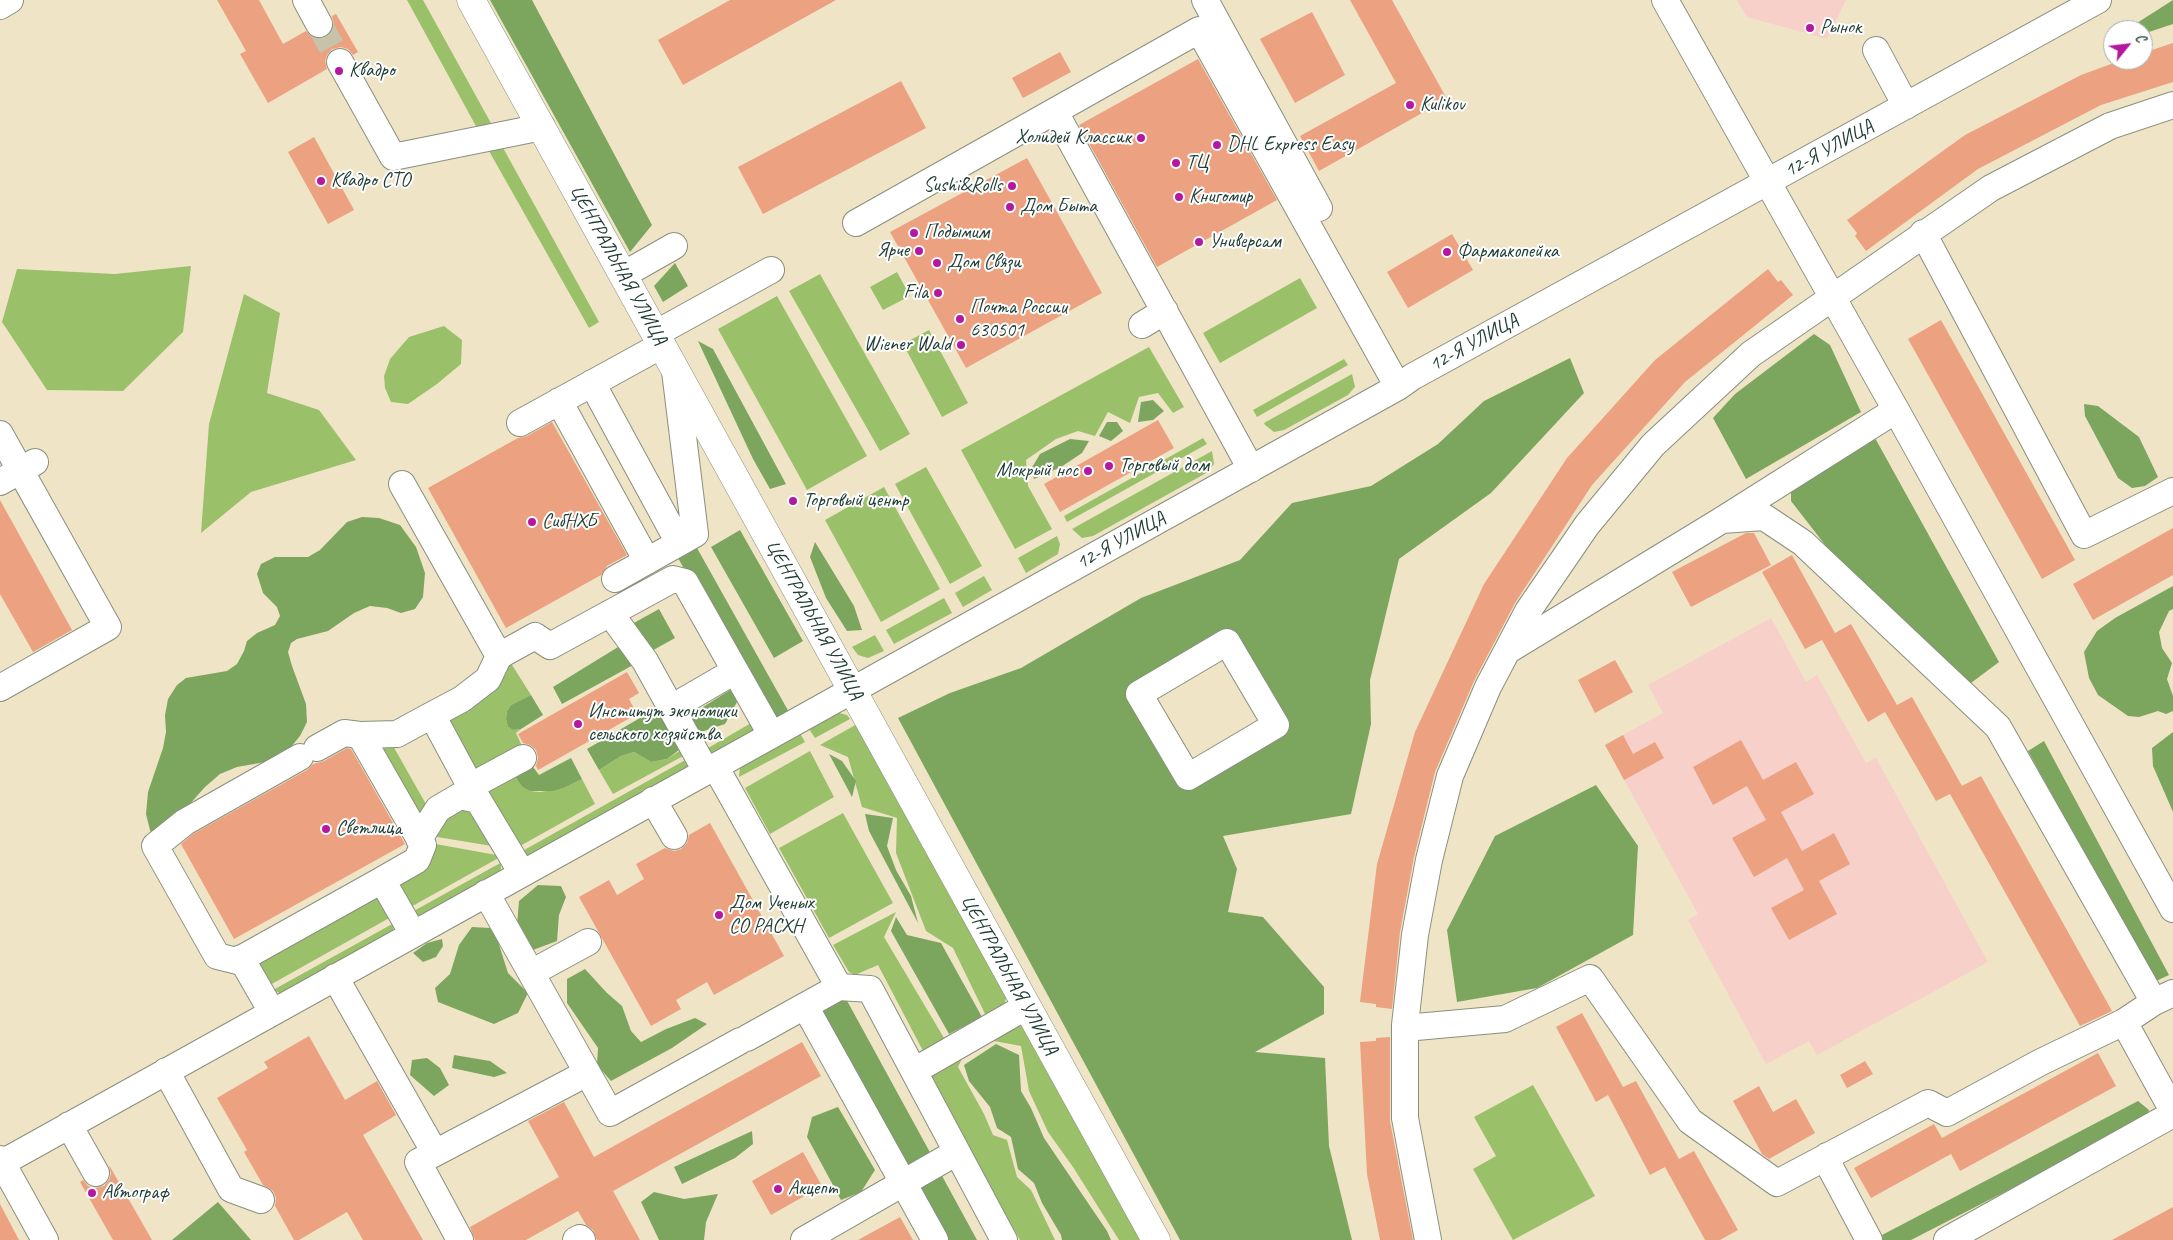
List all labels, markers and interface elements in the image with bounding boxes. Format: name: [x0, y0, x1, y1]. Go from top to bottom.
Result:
place label: Рынок: [1820, 16, 1861, 40]
north arrow: [2103, 20, 2153, 70]
marker: Рынок: [1804, 22, 1816, 34]
text: С: [2132, 31, 2150, 45]
place label: Квадро: [349, 59, 395, 83]
marker: Квадро: [333, 65, 345, 77]
place label: Kulikov: [1420, 93, 1464, 117]
marker: Kulikov: [1404, 99, 1416, 111]
street label: 12-Я УЛИЦА: [1780, 115, 1878, 183]
place label: Холидей Классик: [1016, 126, 1131, 150]
marker: Холидей Классик: [1135, 132, 1147, 144]
place label: DHL Express Easy: [1227, 133, 1354, 157]
marker: DHL Express Easy: [1211, 139, 1223, 151]
place label: ТЦ: [1186, 151, 1208, 175]
marker: ТЦ: [1170, 157, 1182, 169]
place label: Квадро СТО: [331, 169, 410, 193]
place label: Sushi&Rolls: [923, 174, 1002, 198]
marker: Квадро СТО: [315, 175, 327, 187]
marker: Sushi&Rolls: [1006, 180, 1018, 192]
street label: ЦЕНТРАЛЬНАЯ УЛИЦА: [564, 181, 672, 349]
place label: Книгомир: [1189, 185, 1252, 209]
marker: Книгомир: [1173, 191, 1185, 203]
place label: Дом Быта: [1020, 195, 1097, 219]
marker: Дом Быта: [1004, 201, 1016, 213]
place label: Подымим: [924, 221, 989, 245]
marker: Подымим: [908, 227, 920, 239]
place label: Универсам: [1209, 230, 1281, 254]
marker: Универсам: [1193, 236, 1205, 248]
place label: Ярче: [877, 239, 909, 263]
place label: Фармакопейка: [1457, 240, 1559, 264]
marker: Ярче: [913, 245, 925, 257]
marker: Фармакопейка: [1441, 246, 1453, 258]
place label: Дом Связи: [947, 251, 1021, 275]
marker: Дом Связи: [931, 257, 943, 269]
place label: Fila: [904, 281, 928, 305]
marker: Fila: [932, 287, 944, 299]
place label: Почта России 630501: [970, 296, 1067, 343]
street label: 12-Я УЛИЦА: [1425, 309, 1523, 377]
marker: Почта России 630501: [954, 313, 966, 325]
place label: Wiener Wald: [864, 333, 951, 357]
marker: Wiener Wald: [955, 339, 967, 351]
place label: Торговый дом: [1119, 454, 1209, 478]
place label: Мокрый нос: [996, 459, 1078, 483]
marker: Торговый дом: [1103, 460, 1115, 472]
marker: Мокрый нос: [1082, 465, 1094, 477]
place label: Торговый центр: [803, 489, 909, 513]
marker: Торговый центр: [787, 495, 799, 507]
street label: 12-Я УЛИЦА: [1072, 507, 1170, 575]
place label: СибНХБ: [542, 510, 597, 534]
marker: СибНХБ: [526, 516, 538, 528]
street label: ЦЕНТРАЛЬНАЯ УЛИЦА: [760, 536, 868, 704]
place label: Институт экономики сельского хозяйства: [588, 700, 737, 747]
marker: Институт экономики сельского хозяйства: [572, 718, 584, 730]
place label: Светлица: [336, 817, 402, 841]
marker: Светлица: [320, 823, 332, 835]
street label: ЦЕНТРАЛЬНАЯ УЛИЦА: [955, 891, 1063, 1059]
place label: Дом Ученых СО РАСХН: [729, 892, 814, 939]
marker: Дом Ученых СО РАСХН: [713, 909, 725, 921]
place label: Акцепт: [788, 1177, 837, 1201]
place label: Автограф: [102, 1181, 169, 1205]
marker: Акцепт: [772, 1183, 784, 1195]
marker: Автограф: [86, 1187, 98, 1199]

